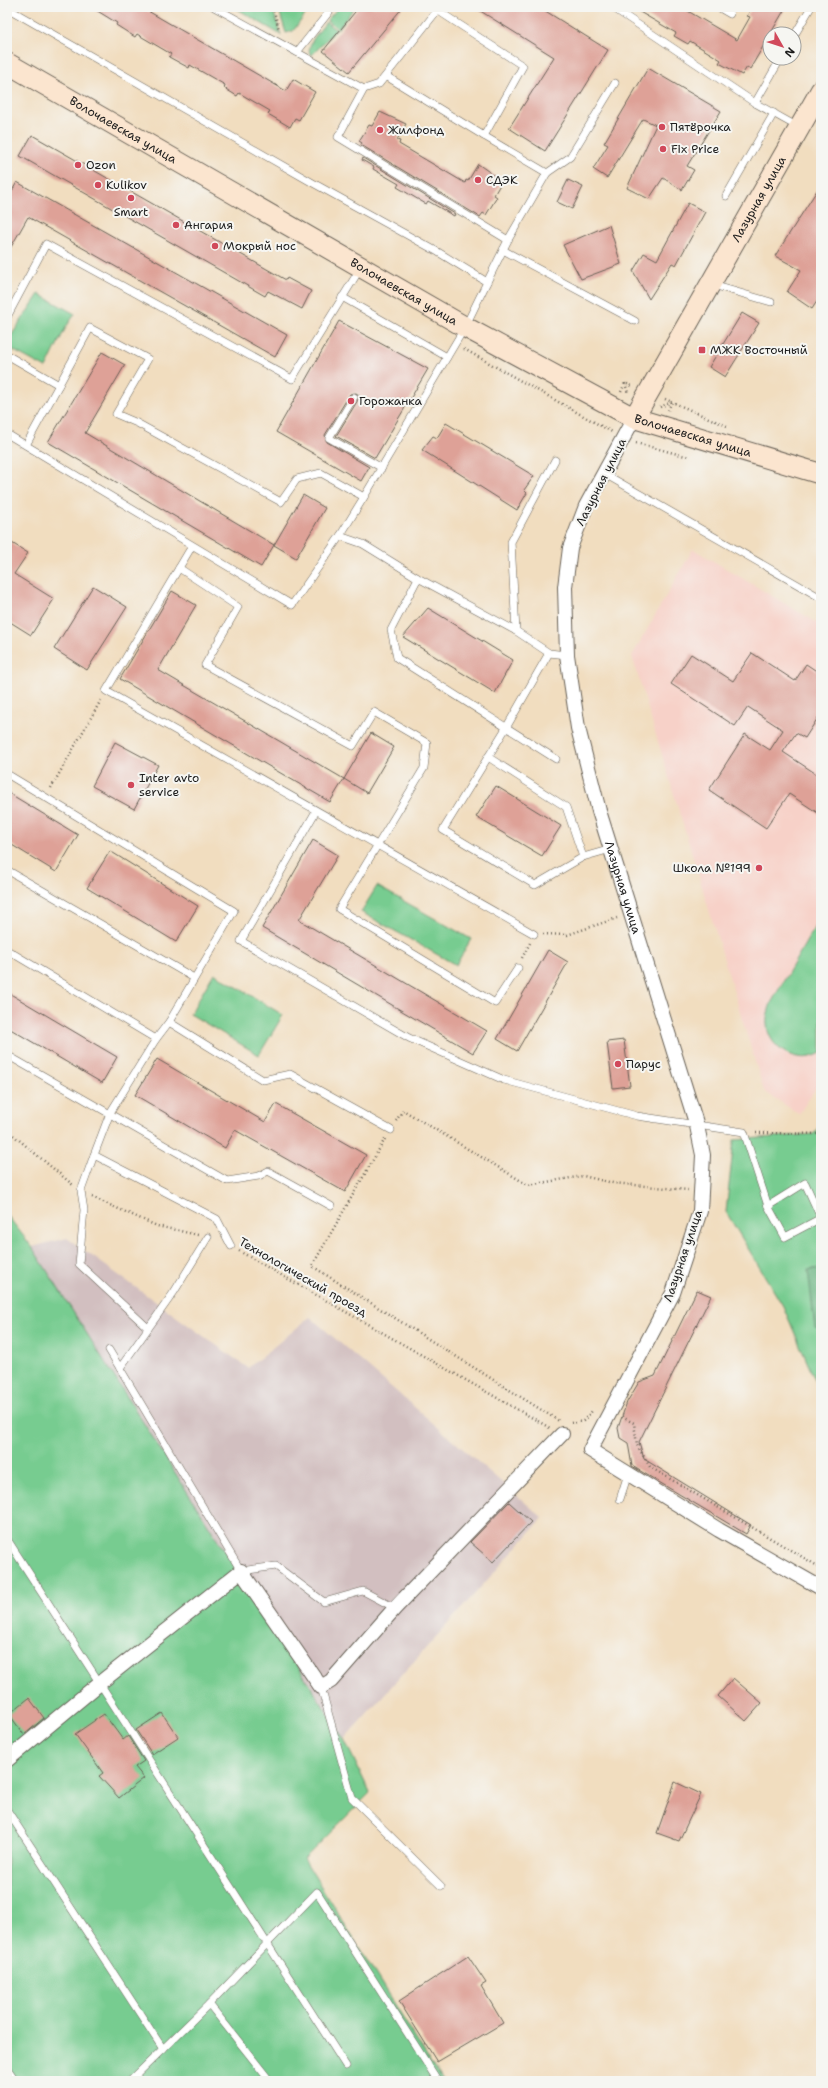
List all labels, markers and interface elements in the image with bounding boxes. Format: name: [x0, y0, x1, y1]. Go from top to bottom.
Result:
north arrow: [762, 26, 802, 66]
text: N: [781, 44, 798, 60]
street label: Волочаевская улица: [66, 93, 180, 167]
place label: Пятёрочка: [670, 119, 731, 135]
place label: Жилфонд: [388, 122, 444, 138]
marker: Пятёрочка: [657, 122, 667, 132]
marker: Жилфонд: [375, 125, 385, 135]
place label: Fix Price: [671, 141, 719, 157]
marker: Fix Price: [658, 144, 668, 154]
street label: Лазурная улица: [728, 153, 790, 245]
place label: Ozon: [86, 157, 116, 173]
marker: Ozon: [73, 160, 83, 170]
place label: СДЭК: [486, 172, 518, 188]
marker: СДЭК: [473, 175, 483, 185]
place label: Kulikov: [106, 177, 147, 193]
marker: Kulikov: [93, 180, 103, 190]
marker: Smart: [126, 193, 136, 203]
place label: Smart: [114, 204, 148, 220]
place label: Ангария: [184, 217, 233, 233]
marker: Ангария: [171, 220, 181, 230]
place label: Мокрый нос: [223, 238, 296, 254]
marker: Мокрый нос: [210, 241, 220, 251]
street label: Волочаевская улица: [347, 254, 461, 329]
place label: МЖК Восточный: [710, 342, 808, 358]
marker: МЖК Восточный: [697, 345, 707, 355]
place label: Горожанка: [359, 393, 422, 409]
marker: Горожанка: [346, 396, 356, 406]
street label: Волочаевская улица: [632, 411, 754, 461]
street label: Лазурная улица: [572, 435, 630, 529]
place label: Inter avto service: [139, 770, 199, 800]
marker: Inter avto service: [126, 780, 136, 790]
street label: Лазурная улица: [601, 839, 645, 936]
place label: Школа №199: [673, 860, 751, 876]
marker: Школа №199: [754, 863, 764, 873]
place label: Парус: [626, 1056, 661, 1072]
marker: Парус: [613, 1059, 623, 1069]
street label: Лазурная улица: [660, 1207, 706, 1304]
street label: Технологический проезд: [236, 1234, 370, 1320]

